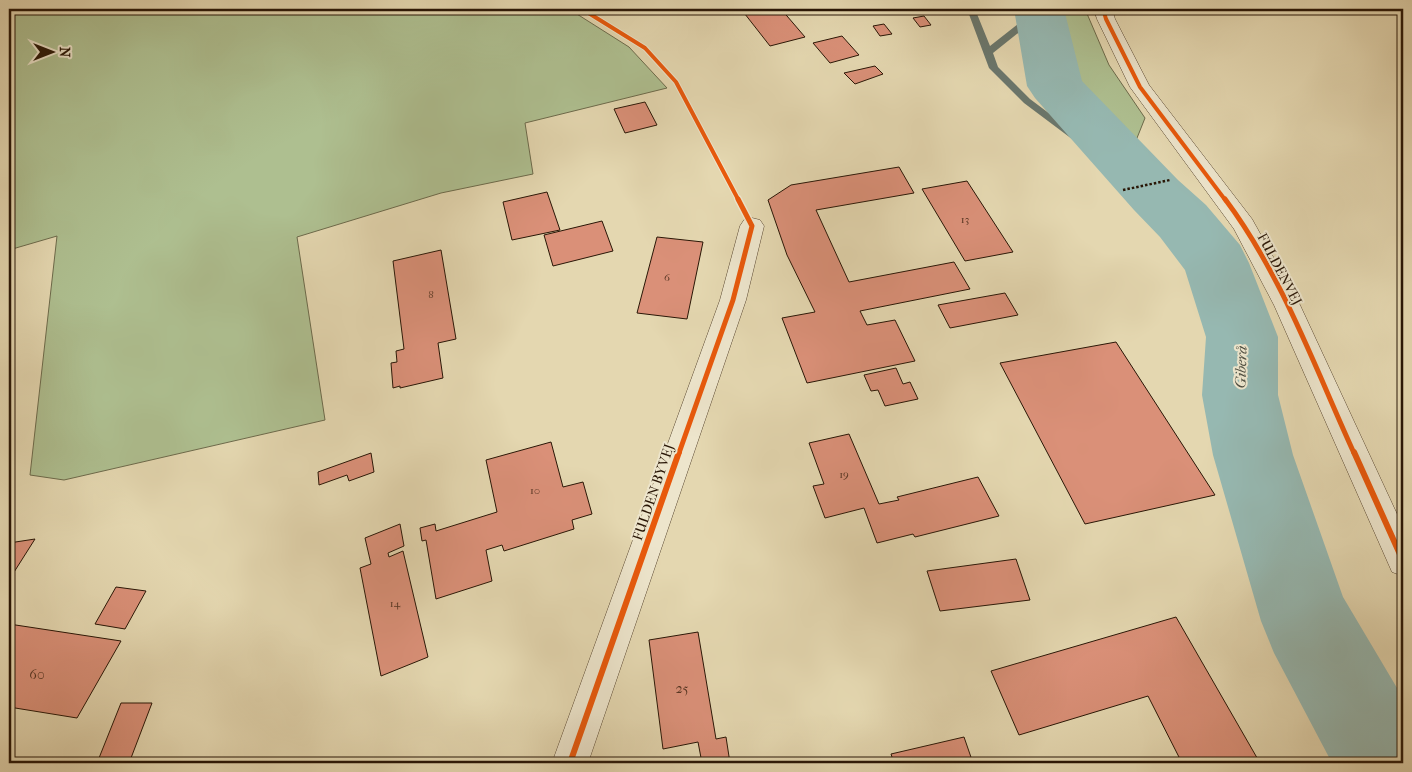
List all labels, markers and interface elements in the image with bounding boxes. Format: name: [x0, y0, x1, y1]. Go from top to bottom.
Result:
north arrow: [28, 28, 78, 78]
text: N: [56, 47, 73, 58]
house number: 13: [961, 213, 969, 226]
street label: FULDENVEJ: [1253, 230, 1306, 308]
house number: 6: [664, 271, 670, 284]
house number: 8: [428, 288, 434, 301]
water label: Giberå: [1231, 345, 1251, 389]
street label: FULDEN BYVEJ: [629, 442, 678, 543]
house number: 19: [839, 468, 849, 481]
house number: 10: [530, 484, 540, 497]
house number: 14: [390, 597, 401, 610]
house number: 60: [29, 666, 45, 683]
house number: 25: [675, 680, 689, 697]

